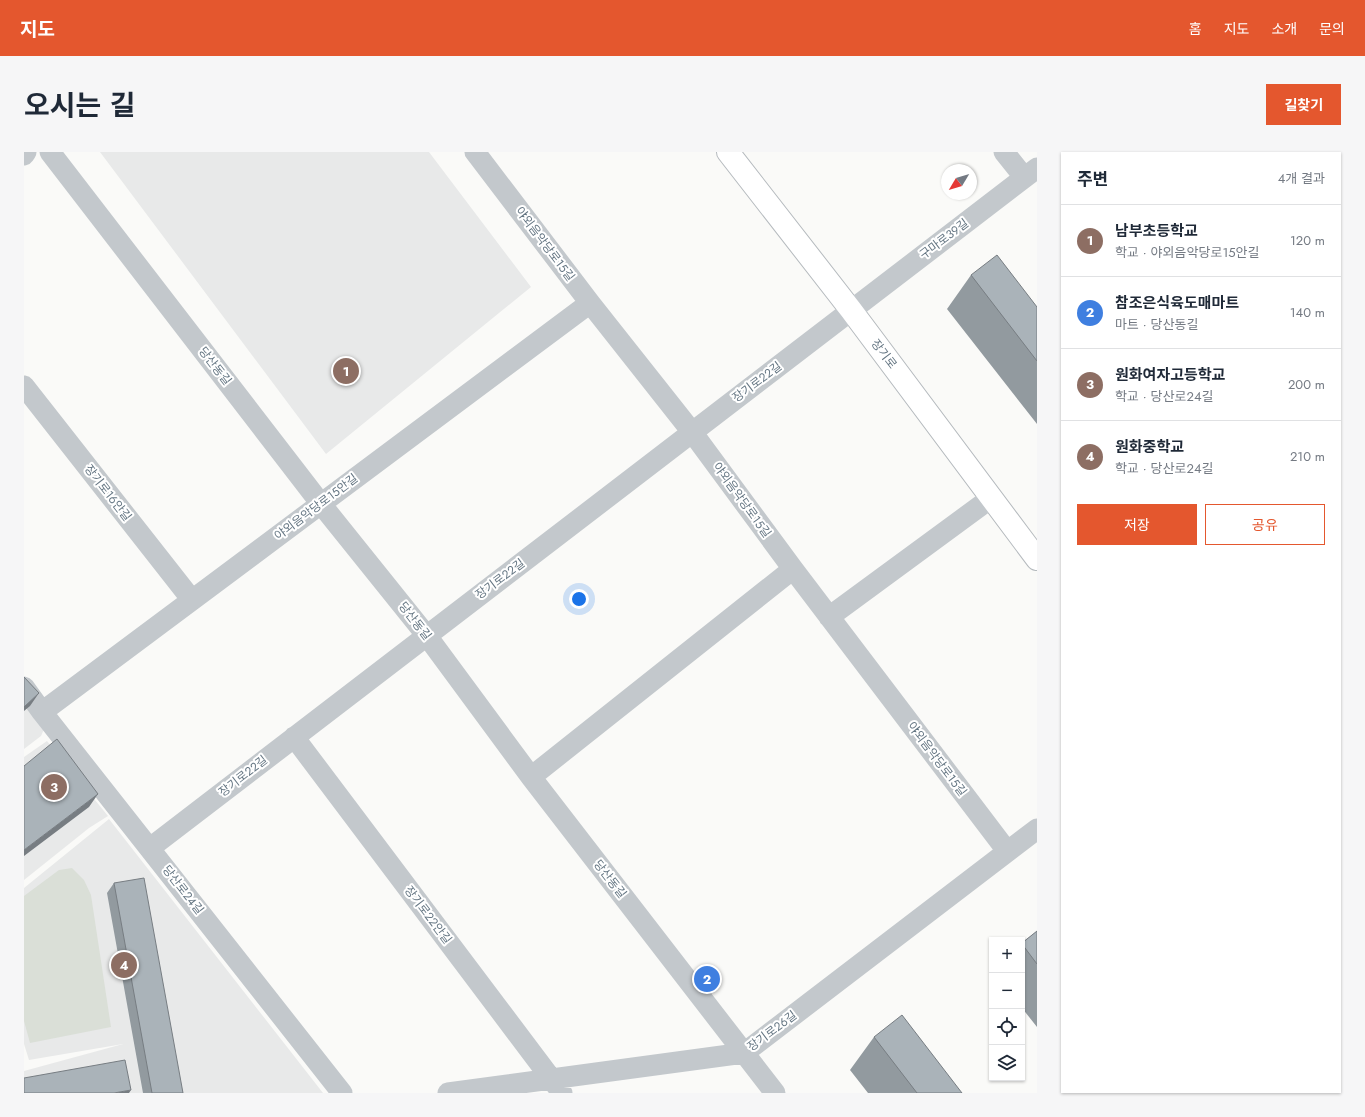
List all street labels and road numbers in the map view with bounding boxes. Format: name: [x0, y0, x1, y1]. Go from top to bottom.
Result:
street label: 야외음악당로15길: [511, 203, 579, 285]
street label: 구마로39길: [916, 214, 972, 264]
street label: 장기로: [867, 335, 901, 373]
street label: 당산동길: [194, 343, 236, 389]
street label: 장기로22길: [728, 357, 786, 407]
street label: 야외음악당로15길: [708, 459, 776, 541]
street label: 장기로16안길: [80, 461, 136, 525]
street label: 야외음악당로15안길: [270, 470, 362, 544]
street label: 장기로22길: [471, 554, 529, 604]
street label: 당산동길: [394, 598, 436, 644]
street label: 야외음악당로15길: [903, 718, 971, 800]
street label: 장기로22길: [215, 751, 271, 801]
street label: 당산동길: [589, 856, 631, 902]
street label: 당산로24길: [158, 862, 208, 918]
street label: 장기로22안길: [400, 882, 456, 948]
street label: 장기로26길: [743, 1006, 801, 1056]

